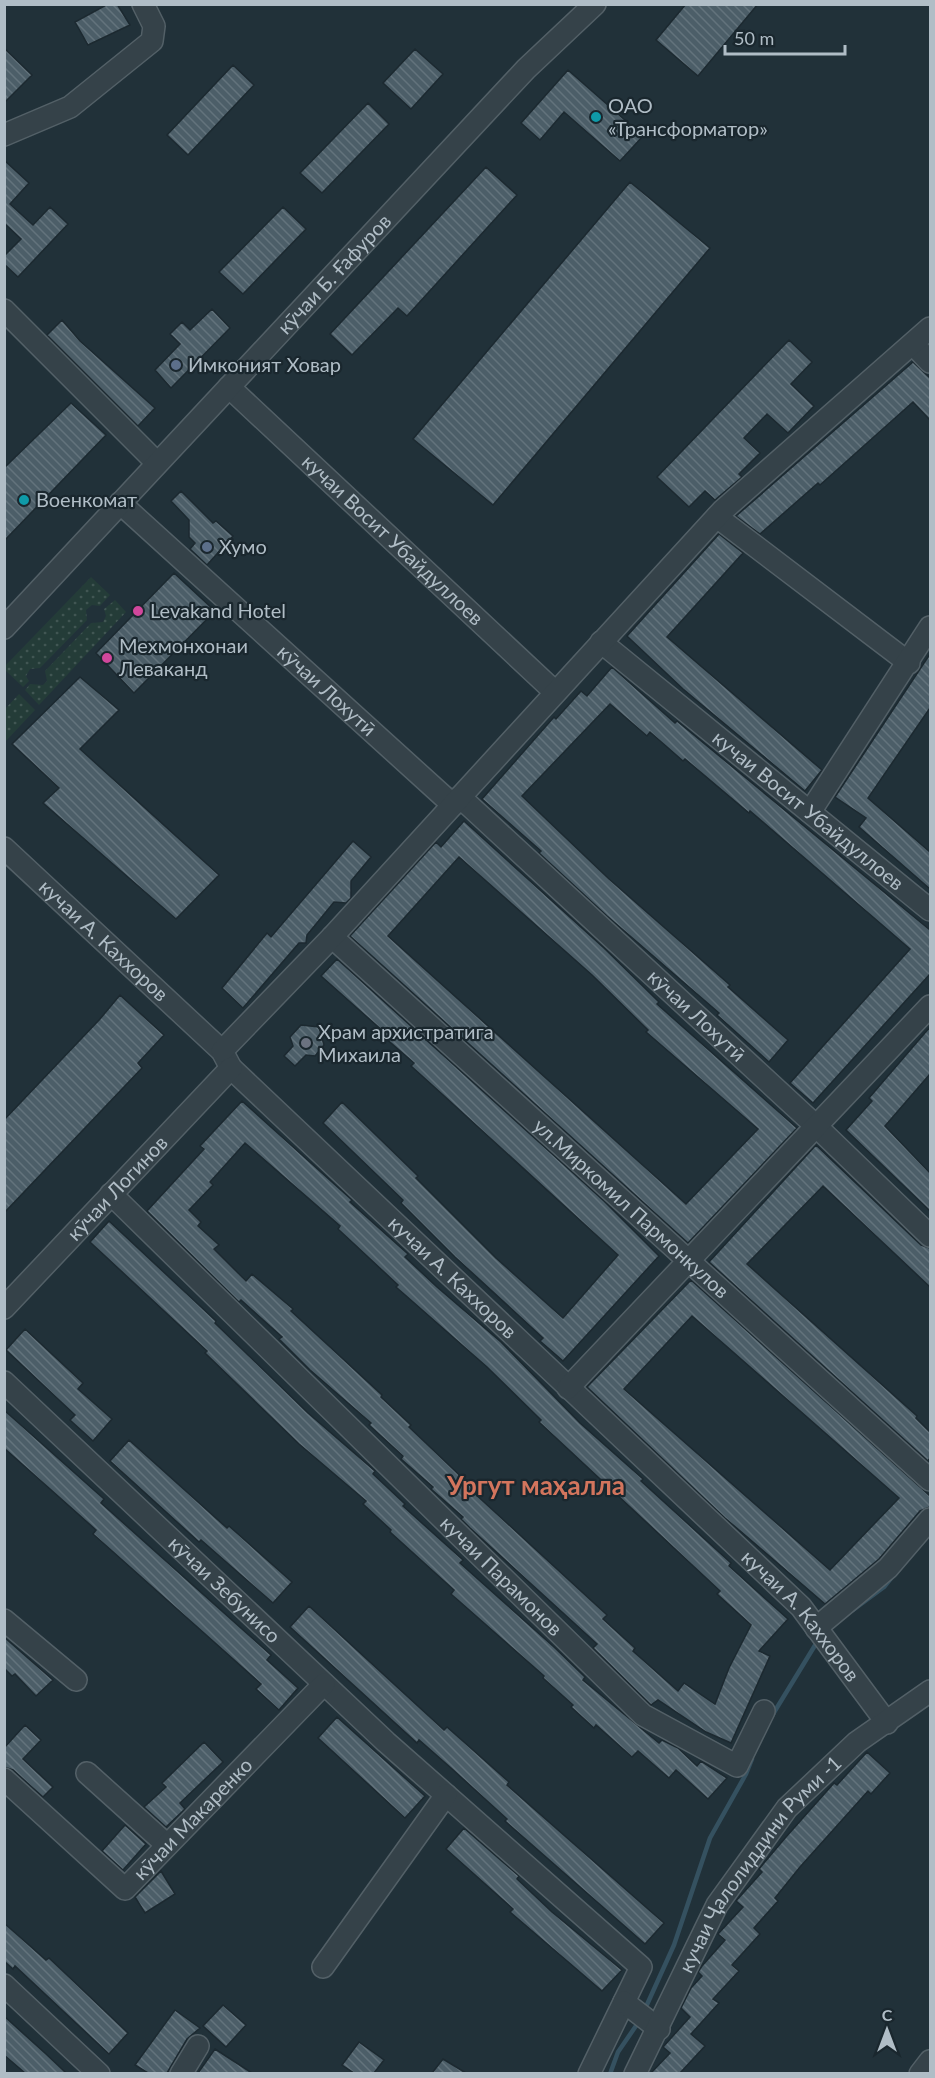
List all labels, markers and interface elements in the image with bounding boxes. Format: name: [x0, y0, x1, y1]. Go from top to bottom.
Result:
scale bar: [725, 18, 845, 56]
text: 50 m: [734, 27, 774, 49]
place label: ОАО «Трансформатор»: [608, 93, 768, 140]
marker: ОАО «Трансформатор»: [589, 110, 603, 124]
street label: кӯчаи Б. Ғафуров: [272, 209, 395, 339]
place label: Имконият Ховар: [188, 352, 341, 376]
marker: Имконият Ховар: [169, 358, 183, 372]
street label: кучаи Восит Убайдуллоев: [298, 449, 489, 630]
place label: Военкомат: [36, 487, 137, 511]
marker: Военкомат: [17, 493, 31, 507]
place label: Хумо: [219, 534, 267, 558]
marker: Хумо: [200, 540, 214, 554]
place label: Levakand Hotel: [150, 598, 286, 622]
marker: Levakand Hotel: [131, 604, 145, 618]
place label: Мехмонхонаи Леваканд: [118, 633, 248, 680]
street label: кӯчаи Лохутӣ: [273, 639, 382, 740]
marker: Мехмонхонаи Леваканд: [100, 651, 114, 665]
street label: кучаи Восит Убайдуллоев: [708, 725, 909, 895]
street label: кучаи А. Каххоров: [35, 874, 174, 1006]
street label: кӯчаи Лохутӣ: [643, 964, 751, 1066]
place label: Храм архистратига Михаила: [318, 1019, 494, 1066]
marker: Храм архистратига Михаила: [299, 1036, 313, 1050]
street label: ул.Миркомил Пармонкулов: [529, 1113, 735, 1303]
street label: кӯчаи Логинов: [61, 1130, 172, 1245]
street label: кучаи А. Каххоров: [384, 1211, 522, 1343]
district label: Ургут маҳалла: [446, 1469, 625, 1501]
street label: кучаи Парамонов: [436, 1510, 568, 1640]
street label: кӯчаи Зебунисо: [164, 1531, 286, 1647]
street label: кучаи А. Каххоров: [737, 1544, 865, 1686]
street label: кучаи Ҷалолиддини Руми -1: [673, 1750, 846, 1976]
street label: кӯчаи Макаренко: [128, 1752, 257, 1884]
north arrow: [857, 2000, 917, 2060]
text: С: [882, 2005, 893, 2024]

